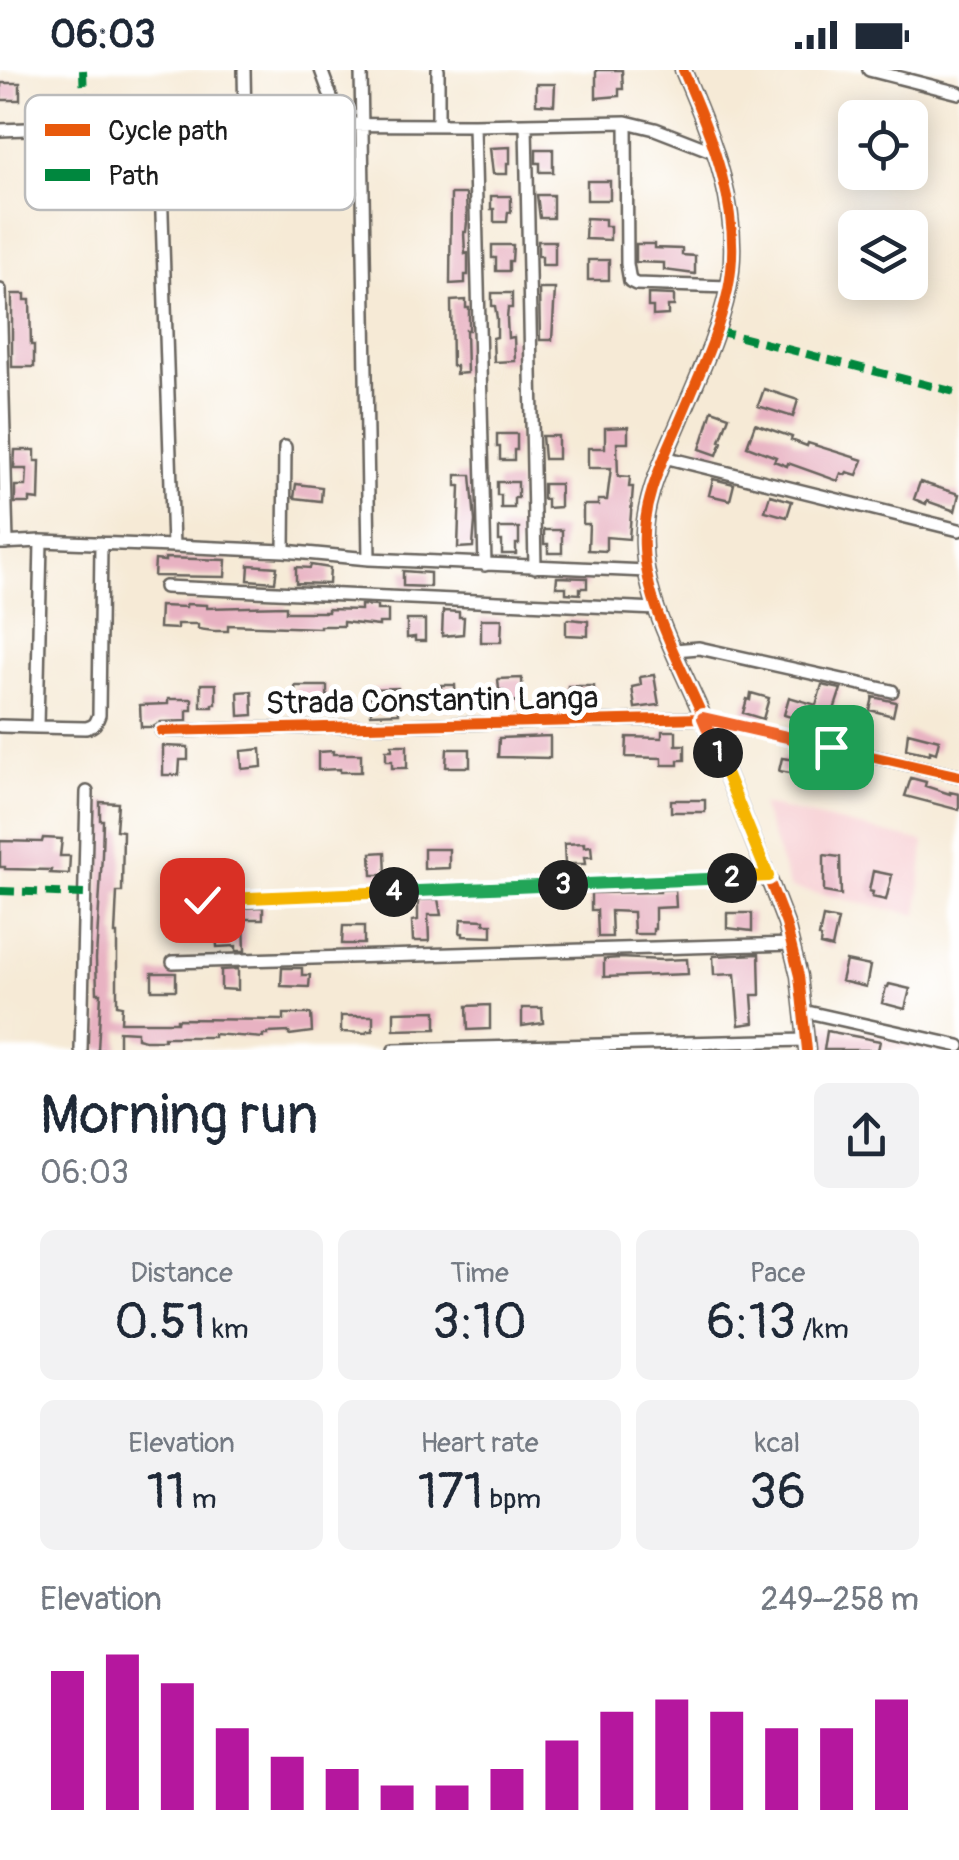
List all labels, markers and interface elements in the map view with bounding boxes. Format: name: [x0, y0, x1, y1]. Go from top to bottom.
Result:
text: 06:03: [50, 11, 155, 59]
legend: [25, 95, 355, 210]
map controls: [838, 100, 928, 300]
button: locate: [838, 100, 928, 190]
text: Cycle path: [108, 114, 228, 149]
text: Path: [108, 159, 159, 194]
button: layers: [838, 210, 928, 300]
street label: Strada Constantin Langa: [265, 678, 599, 724]
pin: [789, 705, 874, 790]
icon: arrive: [804, 720, 859, 775]
pin: 1: [693, 728, 743, 778]
text: 1: [713, 735, 723, 770]
pin: 2: [707, 853, 757, 903]
pin: [160, 858, 245, 943]
pin: 3: [538, 860, 588, 910]
text: 2: [724, 860, 740, 895]
pin: 4: [369, 867, 419, 917]
text: 3: [555, 867, 571, 902]
icon: check: [175, 873, 230, 928]
text: 4: [386, 874, 402, 909]
text: Morning run: [40, 1081, 318, 1150]
button: share: [814, 1083, 919, 1188]
text: 06:03: [40, 1153, 129, 1193]
text: Distance: [130, 1256, 233, 1291]
text: Time: [450, 1256, 509, 1291]
text: Pace: [750, 1256, 805, 1291]
text: 0.51: [114, 1291, 206, 1354]
text: 3:10: [432, 1291, 527, 1354]
text: 6:13: [706, 1291, 796, 1354]
text: km: [206, 1312, 249, 1347]
text: /km: [796, 1312, 849, 1347]
text: Elevation: [128, 1426, 235, 1461]
text: Heart rate: [420, 1426, 539, 1461]
text: kcal: [755, 1426, 800, 1461]
text: 11: [146, 1461, 186, 1524]
text: 171: [418, 1461, 483, 1524]
text: 36: [749, 1461, 806, 1524]
text: m: [186, 1482, 217, 1517]
text: bpm: [483, 1482, 541, 1517]
text: Elevation: [40, 1580, 162, 1620]
text: 249–258 m: [761, 1580, 919, 1620]

